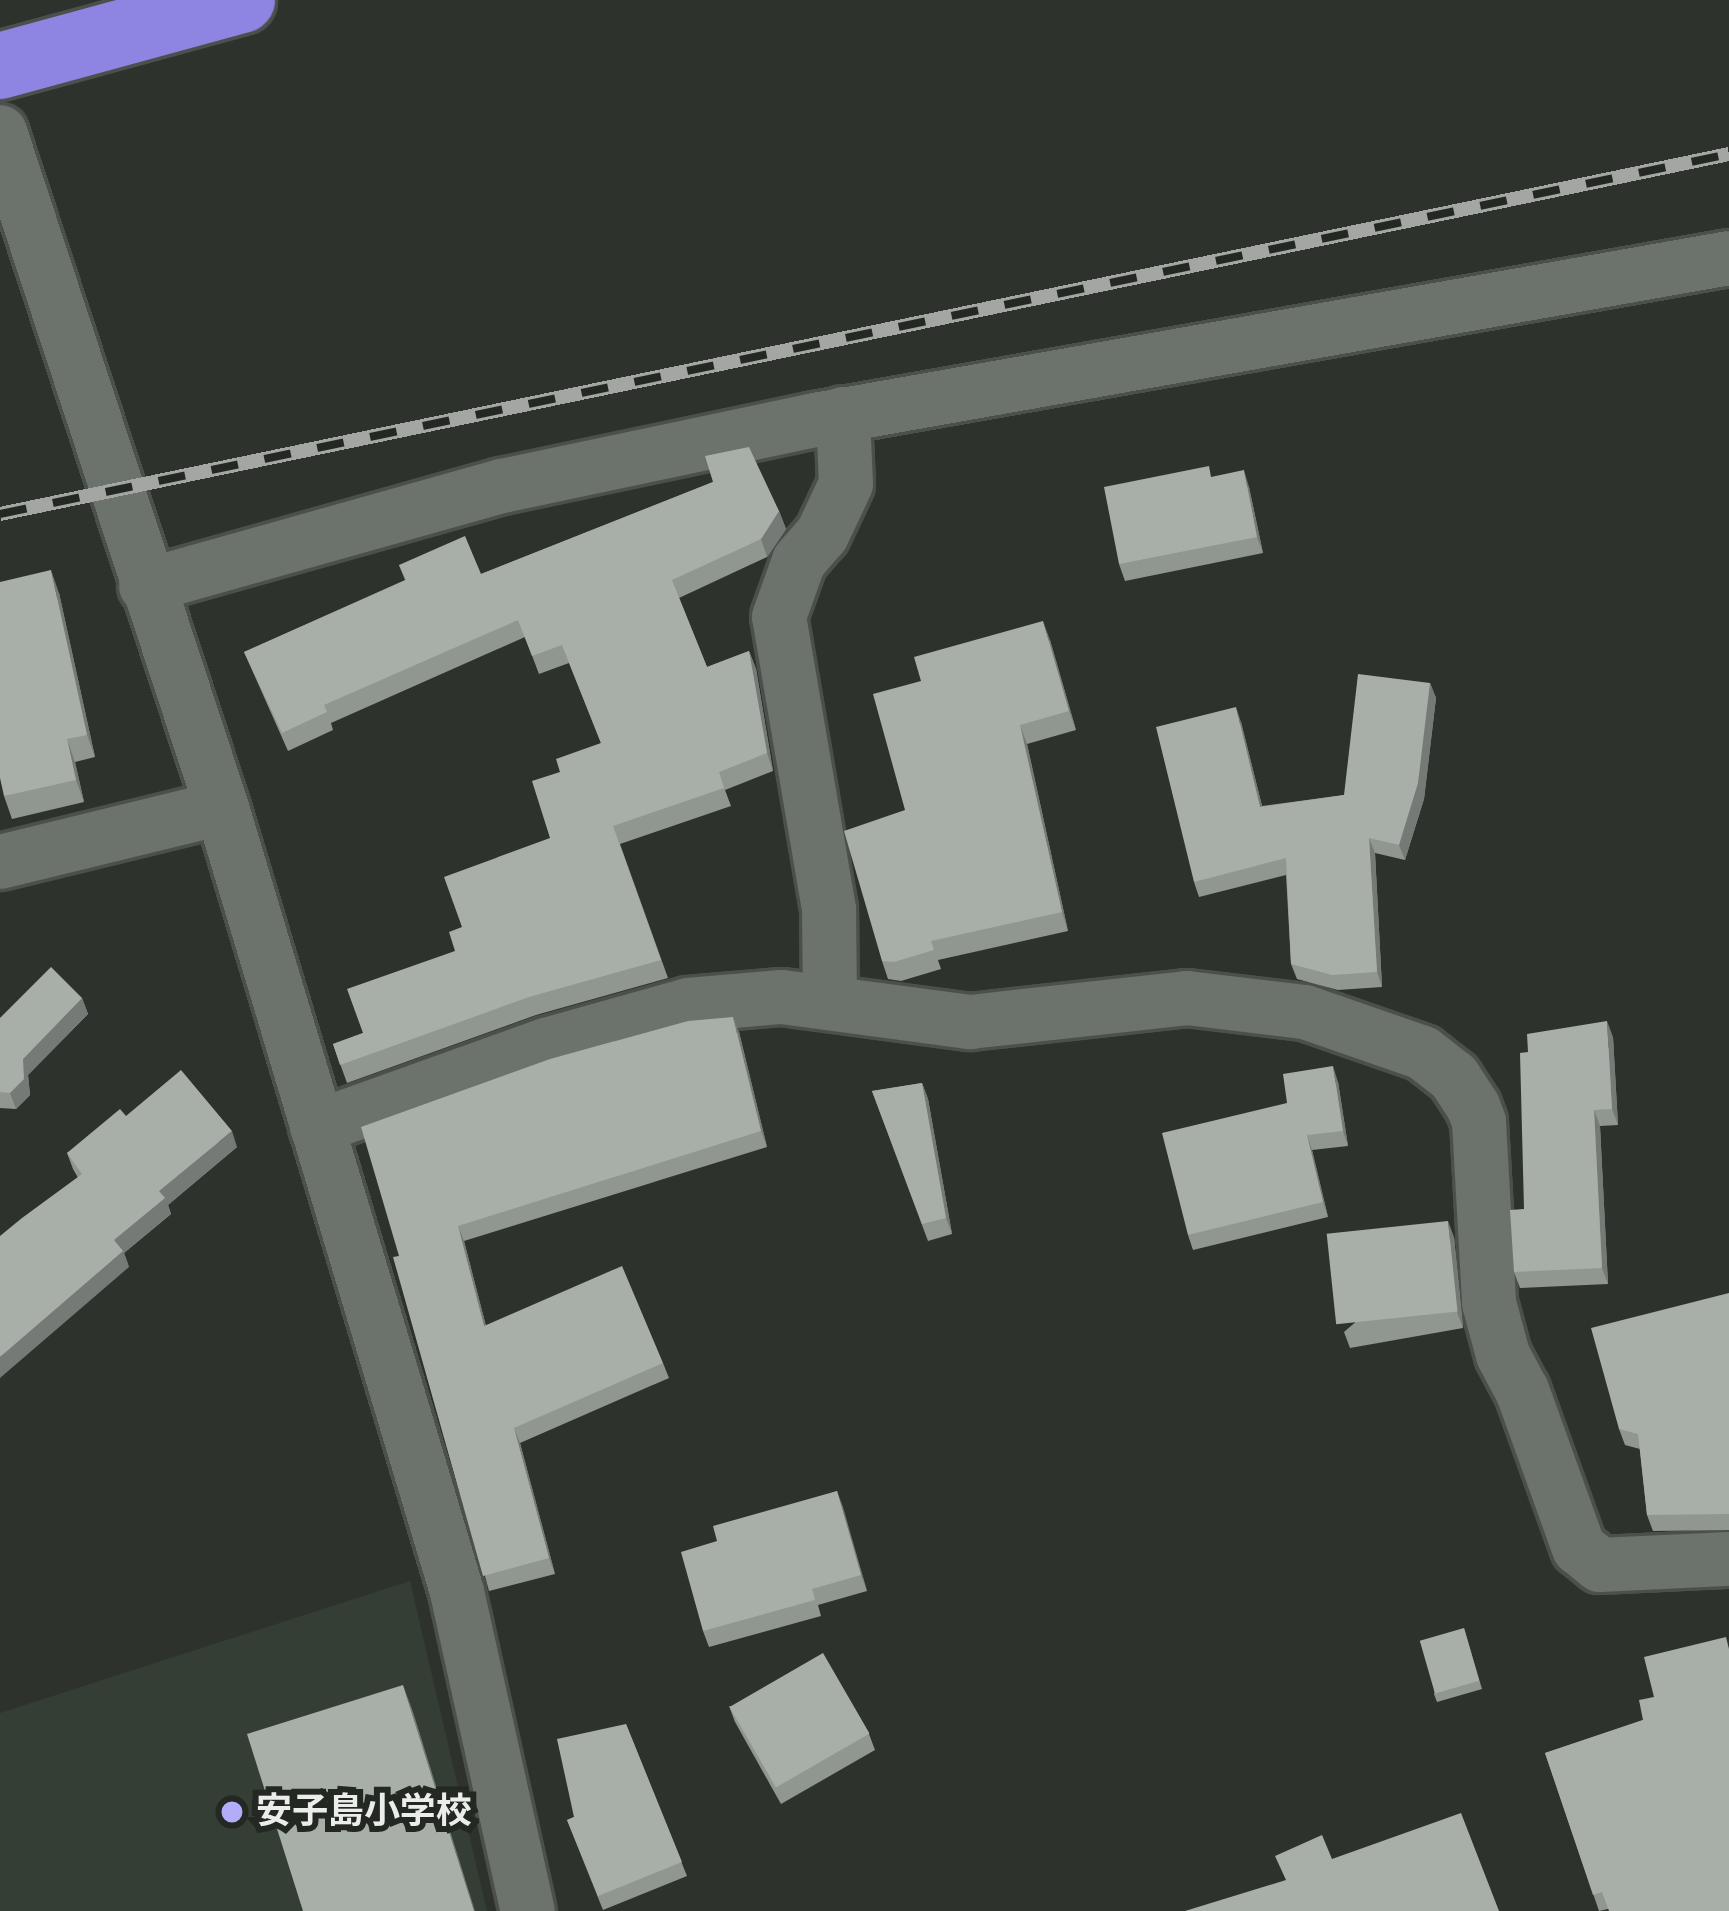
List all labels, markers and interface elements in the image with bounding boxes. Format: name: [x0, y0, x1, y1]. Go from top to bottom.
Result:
place label: 安子島小学校: [256, 1790, 472, 1834]
marker: 安子島小学校: [219, 1799, 245, 1825]

